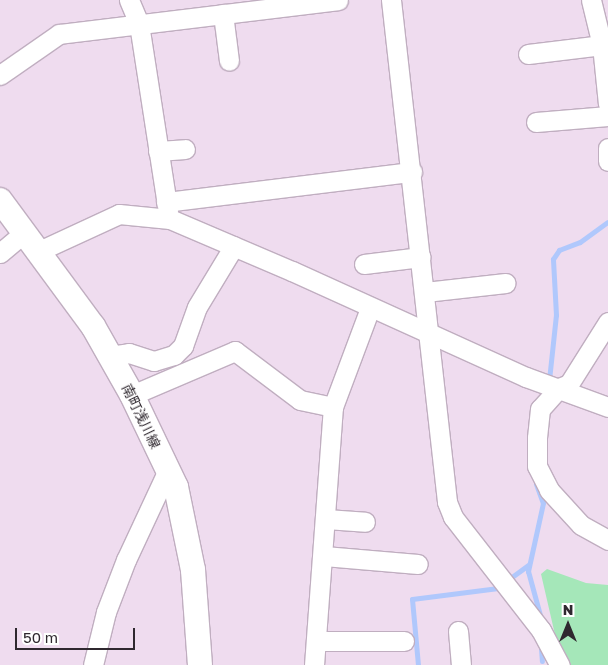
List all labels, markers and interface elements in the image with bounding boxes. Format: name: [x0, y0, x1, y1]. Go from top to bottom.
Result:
street label: 南町浅川線: [118, 381, 164, 451]
north arrow: [543, 600, 593, 650]
text: N: [563, 601, 573, 618]
scale bar: [18, 618, 138, 650]
text: 50 m: [23, 628, 58, 646]

